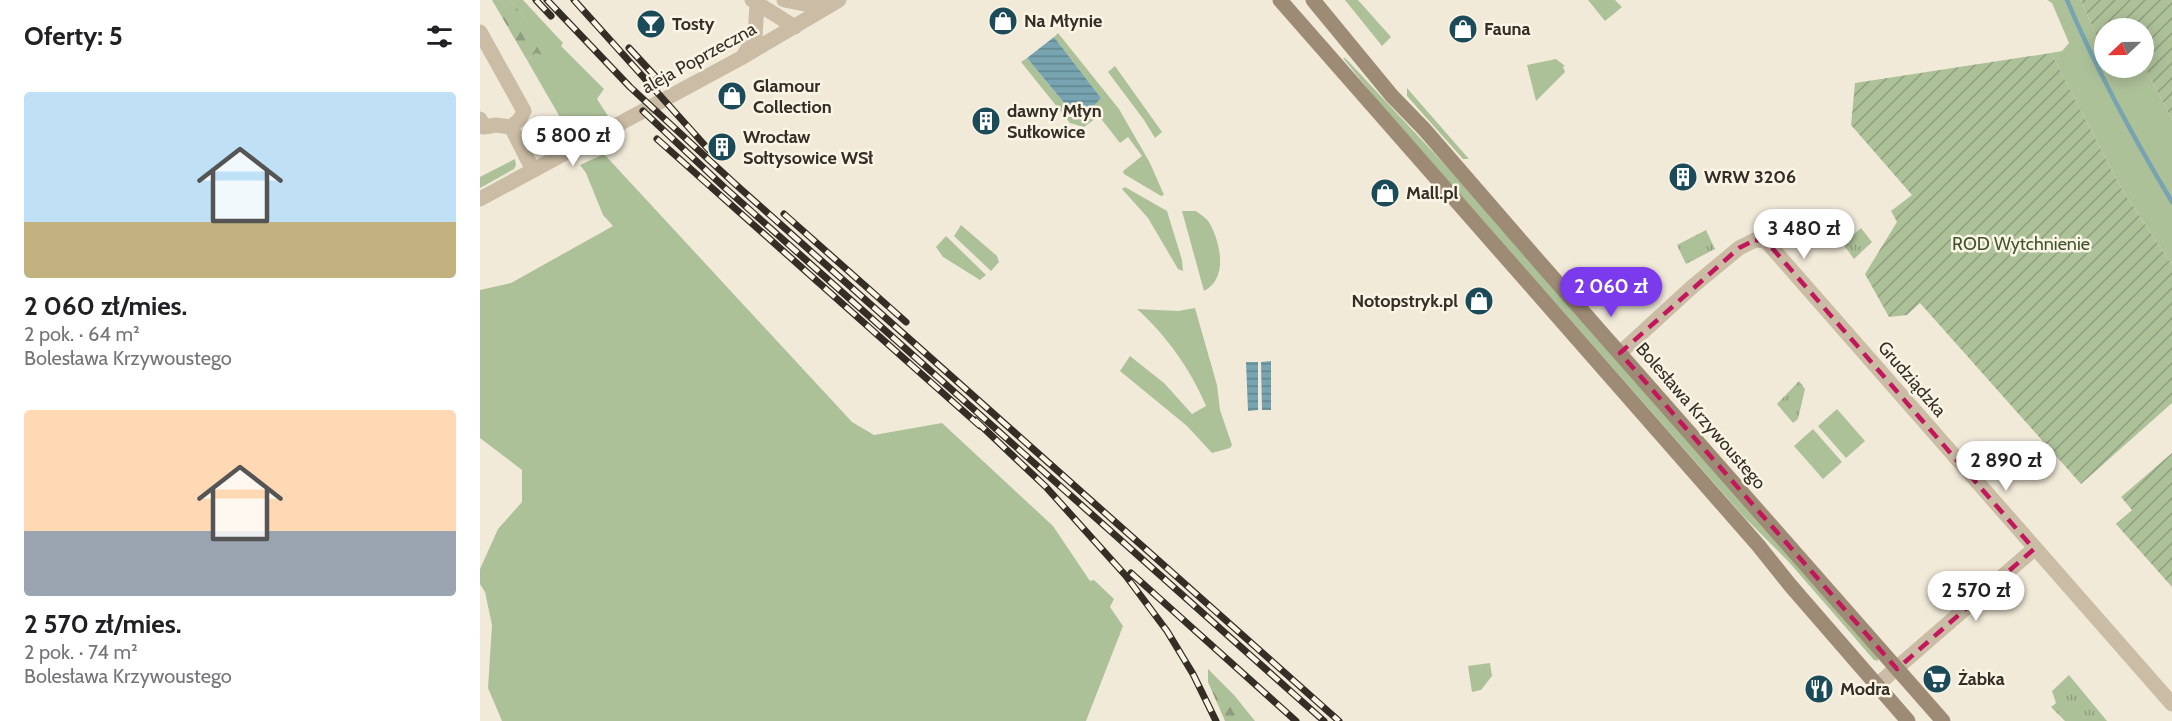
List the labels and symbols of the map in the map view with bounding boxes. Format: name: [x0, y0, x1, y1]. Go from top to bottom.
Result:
shop icon: Na Młynie: [987, 5, 1019, 37]
bar icon: Tosty: [635, 8, 667, 40]
place label: Na Młynie: [1024, 10, 1102, 32]
place label: Tosty: [672, 13, 715, 35]
shop icon: Fauna: [1447, 13, 1479, 45]
street label: aleja Poprzeczna: [638, 17, 760, 98]
place label: Fauna: [1484, 18, 1531, 40]
north arrow: [2094, 18, 2154, 78]
place label: Glamour Collection: [753, 75, 832, 118]
shop icon: Glamour Collection: [716, 80, 748, 112]
place label: dawny Młyn Sułkowice: [1007, 100, 1102, 143]
building icon: dawny Młyn Sułkowice: [970, 105, 1002, 137]
pin: 5 800 zł: [511, 116, 635, 167]
place label: Wrocław Sołtysowice WSł: [743, 126, 873, 169]
building icon: Wrocław Sołtysowice WSł: [706, 131, 738, 163]
building icon: WRW 3206: [1667, 161, 1699, 193]
place label: WRW 3206: [1704, 166, 1796, 188]
shop icon: Mall.pl: [1369, 177, 1401, 209]
place label: Mall.pl: [1406, 182, 1459, 204]
pin: 3 480 zł: [1742, 209, 1866, 260]
park label: ROD Wytchnienie: [1952, 233, 2090, 255]
pin: 2 060 zł: [1549, 267, 1673, 318]
shop icon: Notopstryk.pl: [1463, 285, 1495, 317]
place label: Notopstryk.pl: [1351, 290, 1458, 312]
street label: Grudziądzka: [1873, 337, 1951, 422]
street label: Bolesława Krzywoustego: [1631, 338, 1771, 494]
pin: 2 890 zł: [1944, 441, 2068, 492]
pin: 2 570 zł: [1914, 571, 2038, 622]
supermarket icon: Żabka: [1921, 663, 1953, 695]
place label: Żabka: [1958, 668, 2005, 690]
restaurant icon: Modra: [1803, 673, 1835, 705]
place label: Modra: [1840, 678, 1890, 700]

